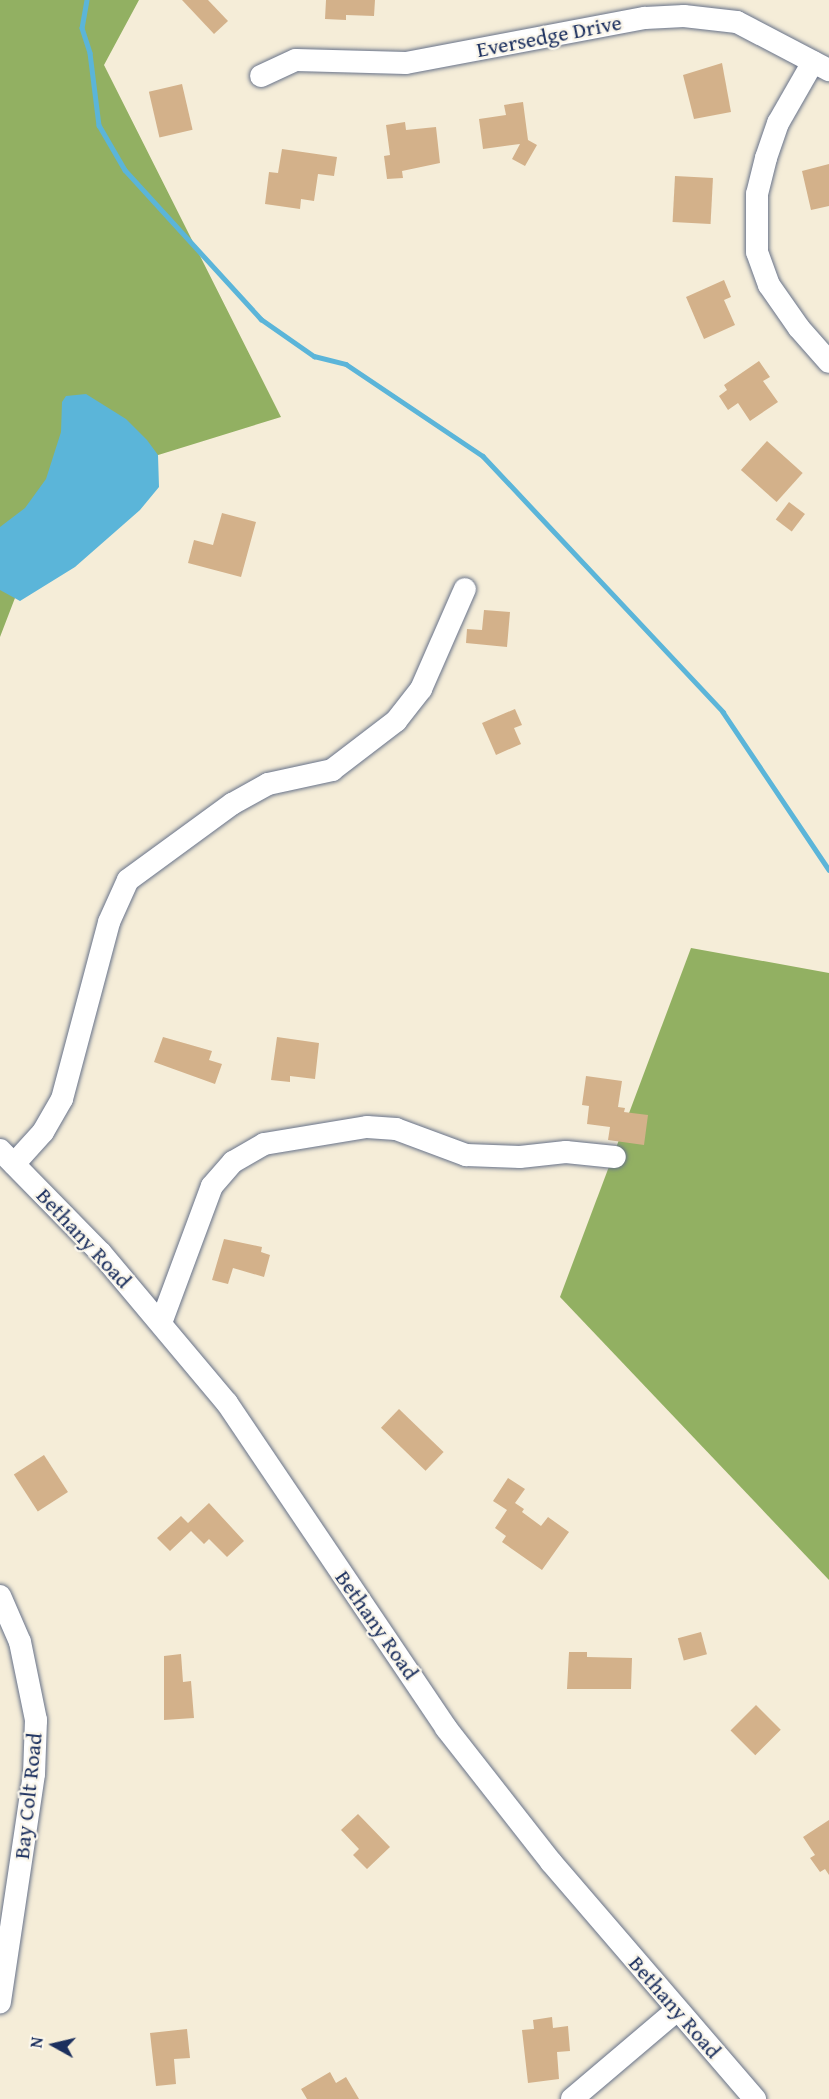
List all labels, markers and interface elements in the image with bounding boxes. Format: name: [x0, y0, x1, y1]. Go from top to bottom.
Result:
street label: Eversedge Drive: [474, 9, 624, 63]
street label: Bethany Road: [31, 1182, 137, 1294]
street label: Bethany Road: [330, 1565, 424, 1685]
street label: Bay Colt Road: [8, 1732, 48, 1860]
street label: Bethany Road: [623, 1950, 727, 2064]
north arrow: [24, 2015, 84, 2075]
text: N: [24, 2036, 49, 2049]

